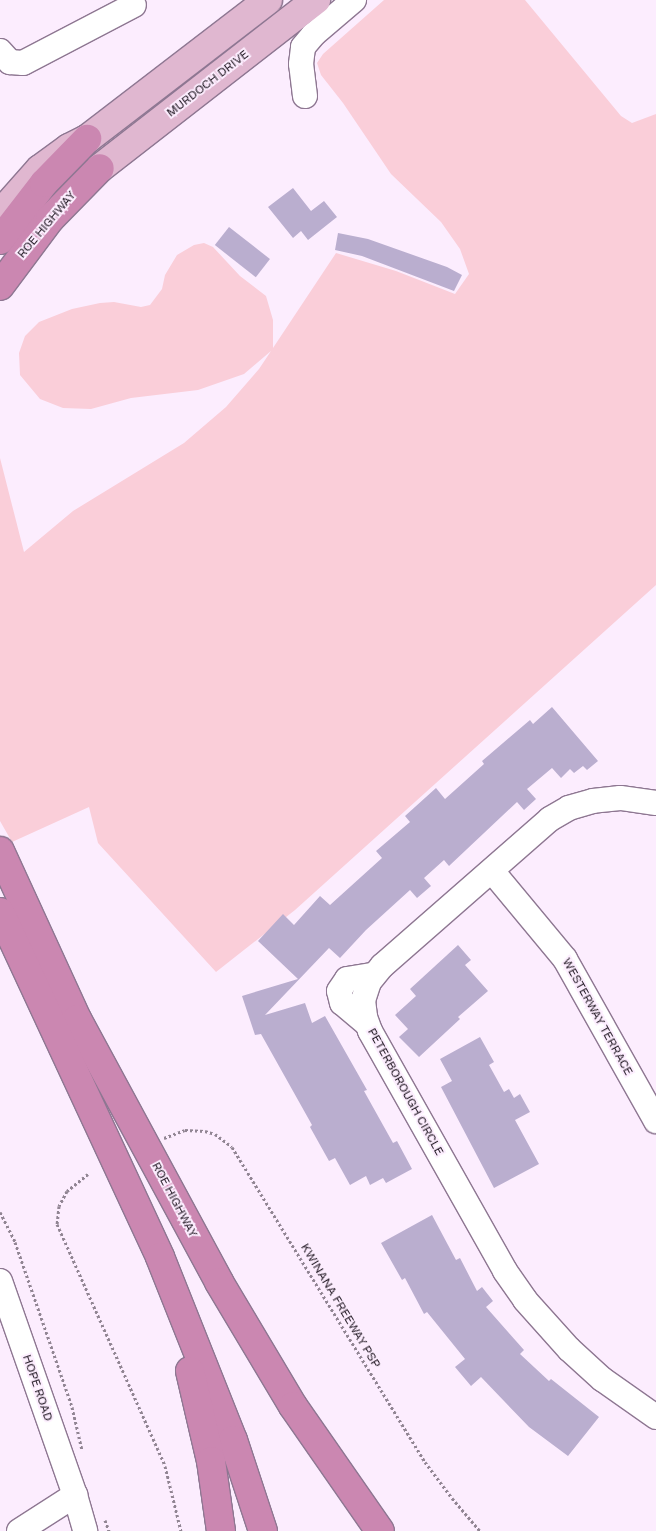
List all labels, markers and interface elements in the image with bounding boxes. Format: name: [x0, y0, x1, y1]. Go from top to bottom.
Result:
street label: MURDOCH DRIVE: [164, 48, 252, 120]
street label: ROE HIGHWAY: [15, 189, 79, 261]
street label: WESTERWAY TERRACE: [559, 956, 635, 1078]
street label: PETERBOROUGH CIRCLE: [364, 1026, 446, 1158]
street label: ROE HIGHWAY: [148, 1160, 200, 1240]
street label: KWINANA FREEWAY PSP: [297, 1241, 383, 1371]
street label: HOPE ROAD: [19, 1353, 55, 1423]

